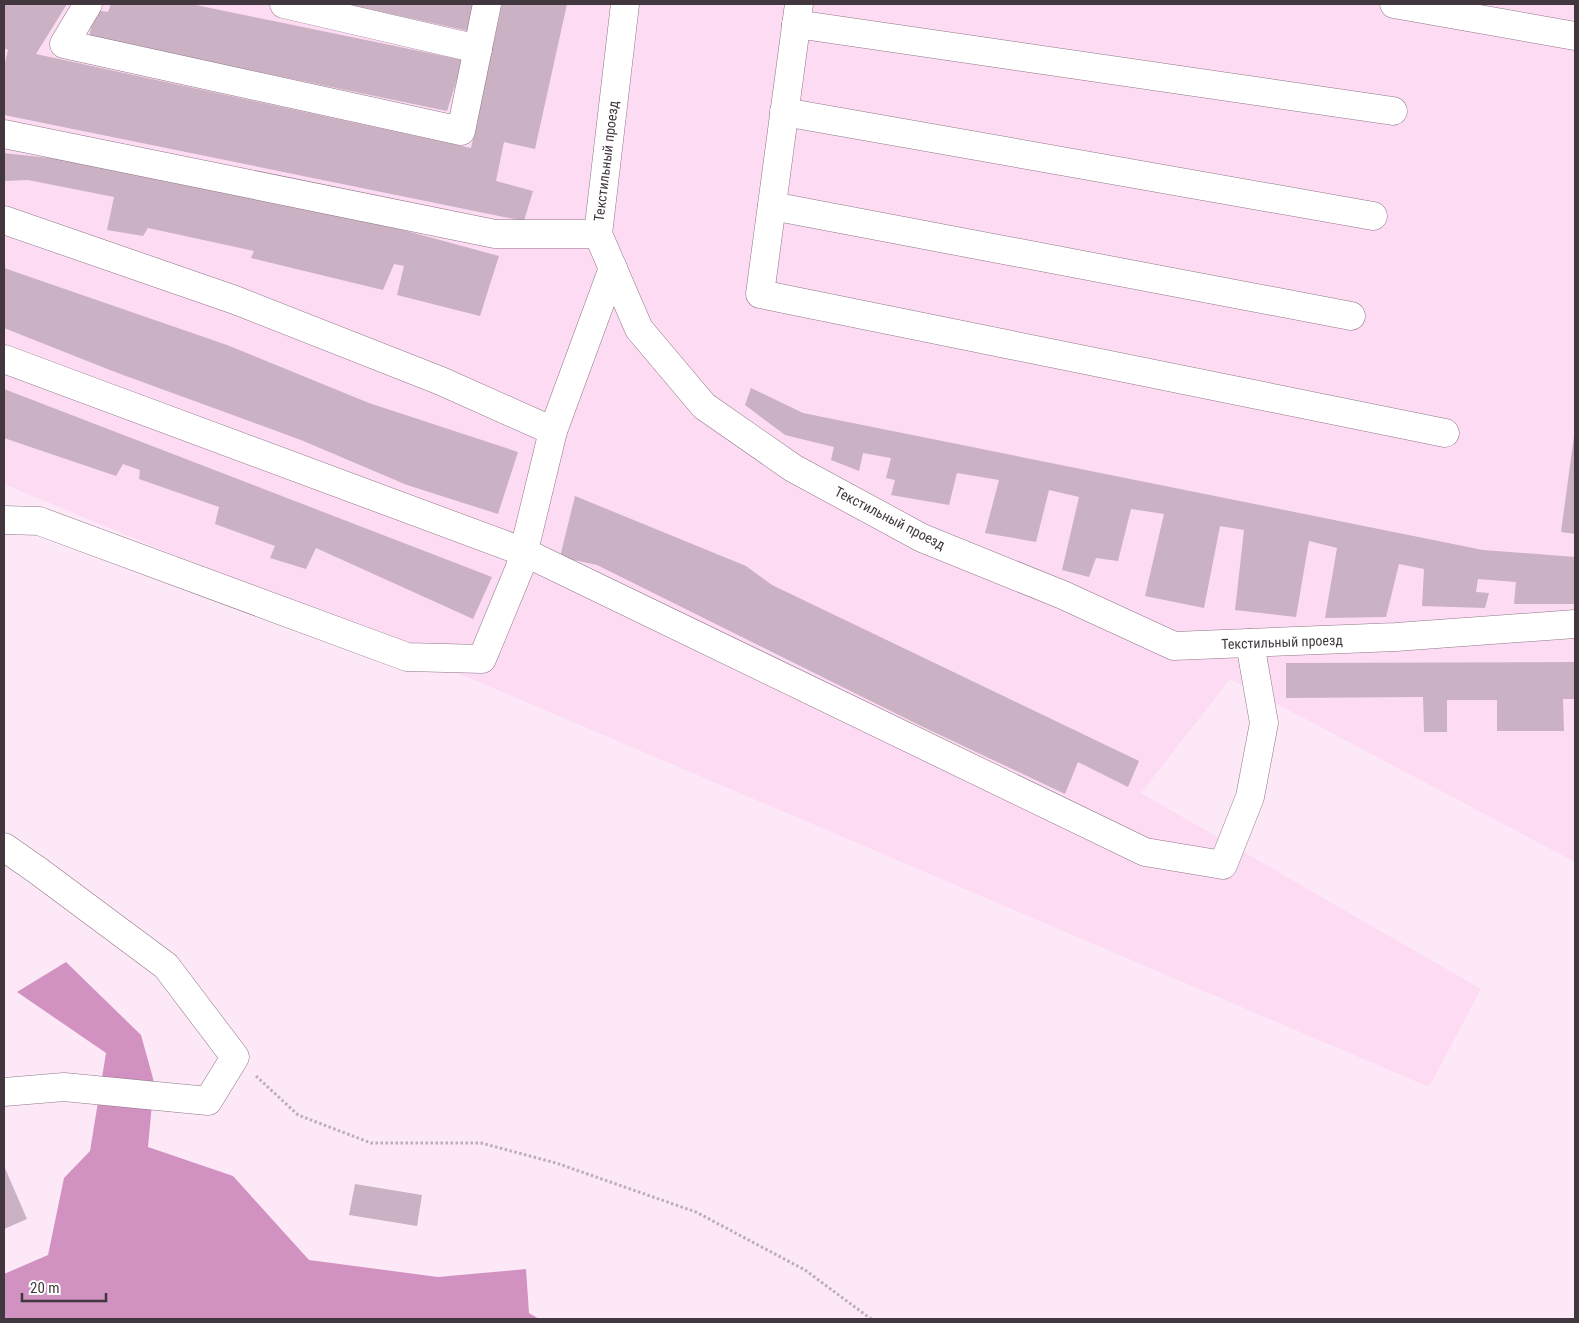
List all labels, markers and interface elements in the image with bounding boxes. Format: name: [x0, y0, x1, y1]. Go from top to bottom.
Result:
street label: Текстильный проезд: [591, 99, 621, 222]
street label: Текстильный проезд: [832, 483, 948, 553]
street label: Текстильный проезд: [1221, 632, 1344, 652]
scale bar: [22, 1270, 106, 1302]
text: 20 m: [30, 1279, 60, 1297]

